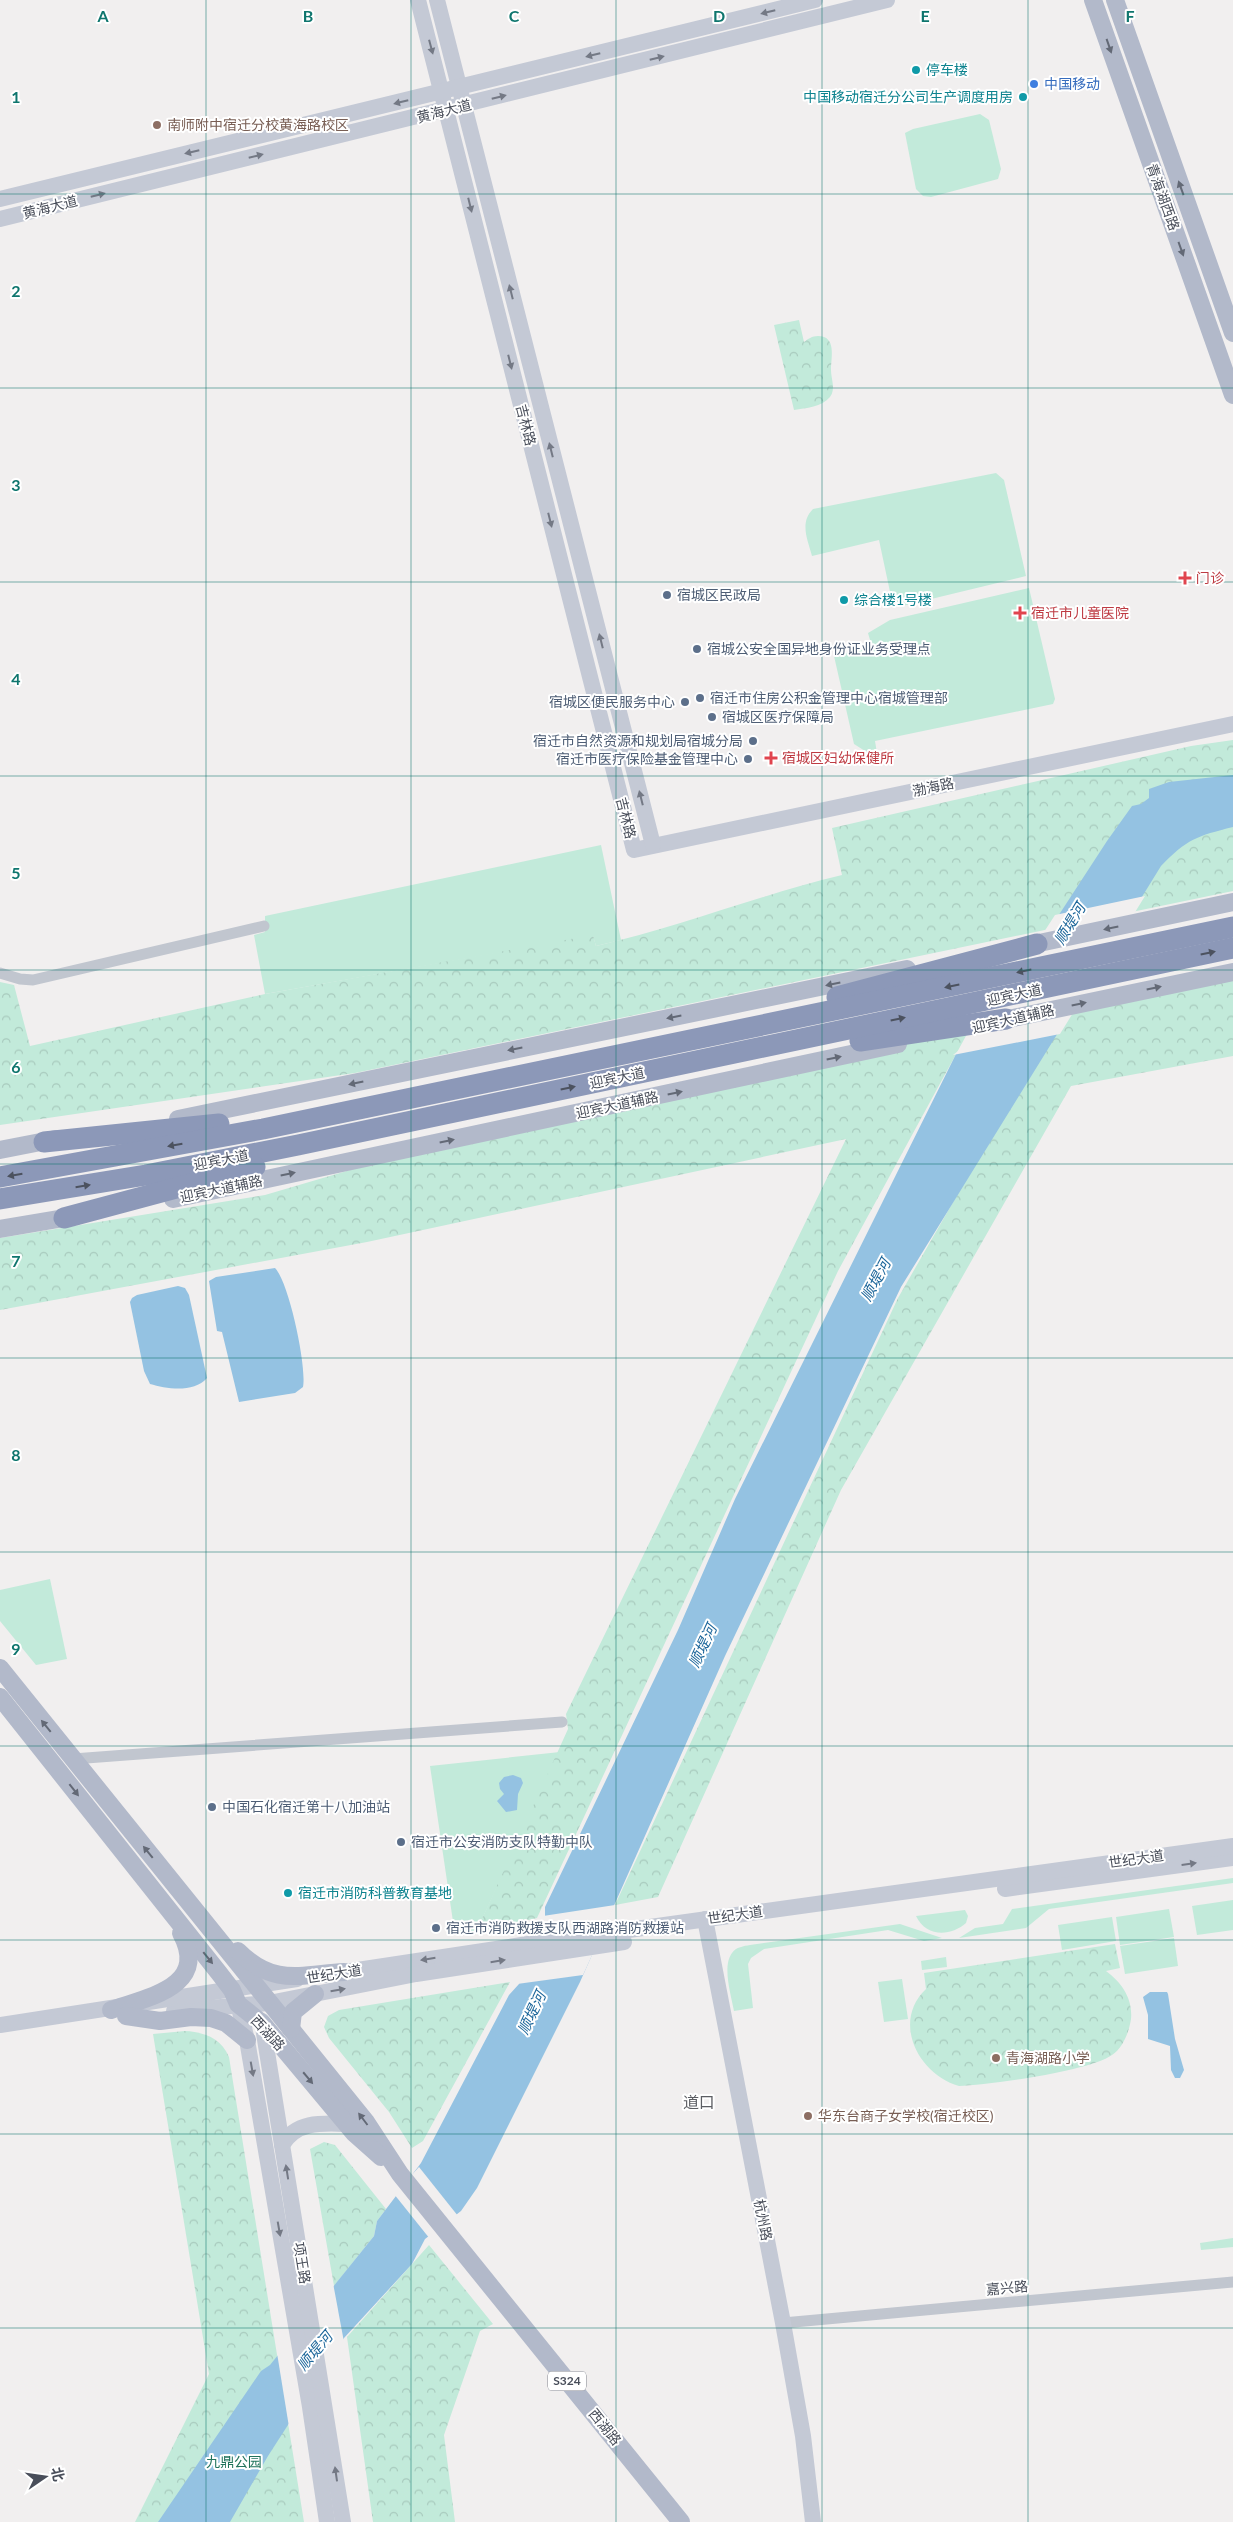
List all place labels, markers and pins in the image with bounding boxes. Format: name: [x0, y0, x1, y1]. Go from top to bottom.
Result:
place label: 停车楼: [926, 61, 968, 78]
marker: 停车楼: [910, 64, 922, 76]
place label: 中国移动: [1044, 75, 1100, 92]
marker: 中国移动: [1028, 78, 1040, 90]
place label: 中国移动宿迁分公司生产调度用房: [803, 88, 1013, 105]
marker: 中国移动宿迁分公司生产调度用房: [1017, 91, 1029, 103]
place label: 南师附中宿迁分校黄海路校区: [167, 116, 349, 133]
marker: 南师附中宿迁分校黄海路校区: [151, 119, 163, 131]
place label: 门诊: [1196, 569, 1224, 586]
marker: 门诊: [1178, 571, 1192, 585]
place label: 宿城区民政局: [677, 586, 761, 603]
marker: 宿城区民政局: [661, 589, 673, 601]
place label: 综合楼1号楼: [854, 591, 932, 608]
marker: 综合楼1号楼: [838, 594, 850, 606]
place label: 宿迁市儿童医院: [1031, 604, 1129, 621]
marker: 宿迁市儿童医院: [1013, 606, 1027, 620]
place label: 宿城公安全国异地身份证业务受理点: [707, 640, 931, 657]
marker: 宿城公安全国异地身份证业务受理点: [691, 643, 703, 655]
place label: 宿迁市住房公积金管理中心宿城管理部: [710, 689, 948, 706]
marker: 宿迁市住房公积金管理中心宿城管理部: [694, 692, 706, 704]
place label: 宿城区便民服务中心: [549, 693, 675, 710]
marker: 宿城区便民服务中心: [679, 696, 691, 708]
place label: 宿城区医疗保障局: [722, 708, 834, 725]
marker: 宿城区医疗保障局: [706, 711, 718, 723]
place label: 宿迁市自然资源和规划局宿城分局: [533, 732, 743, 749]
marker: 宿迁市自然资源和规划局宿城分局: [747, 735, 759, 747]
place label: 宿城区妇幼保健所: [782, 749, 894, 766]
place label: 宿迁市医疗保险基金管理中心: [556, 750, 738, 767]
marker: 宿城区妇幼保健所: [764, 751, 778, 765]
marker: 宿迁市医疗保险基金管理中心: [742, 753, 754, 765]
place label: 中国石化宿迁第十八加油站: [222, 1798, 390, 1815]
marker: 中国石化宿迁第十八加油站: [206, 1801, 218, 1813]
place label: 宿迁市公安消防支队特勤中队: [411, 1833, 593, 1850]
marker: 宿迁市公安消防支队特勤中队: [395, 1836, 407, 1848]
place label: 宿迁市消防科普教育基地: [298, 1884, 452, 1901]
marker: 宿迁市消防科普教育基地: [282, 1887, 294, 1899]
place label: 宿迁市消防救援支队西湖路消防救援站: [446, 1919, 684, 1936]
marker: 宿迁市消防救援支队西湖路消防救援站: [430, 1922, 442, 1934]
place label: 青海湖路小学: [1006, 2049, 1090, 2066]
marker: 青海湖路小学: [990, 2052, 1002, 2064]
place label: 华东台商子女学校(宿迁校区): [818, 2107, 994, 2124]
marker: 华东台商子女学校(宿迁校区): [802, 2110, 814, 2122]

